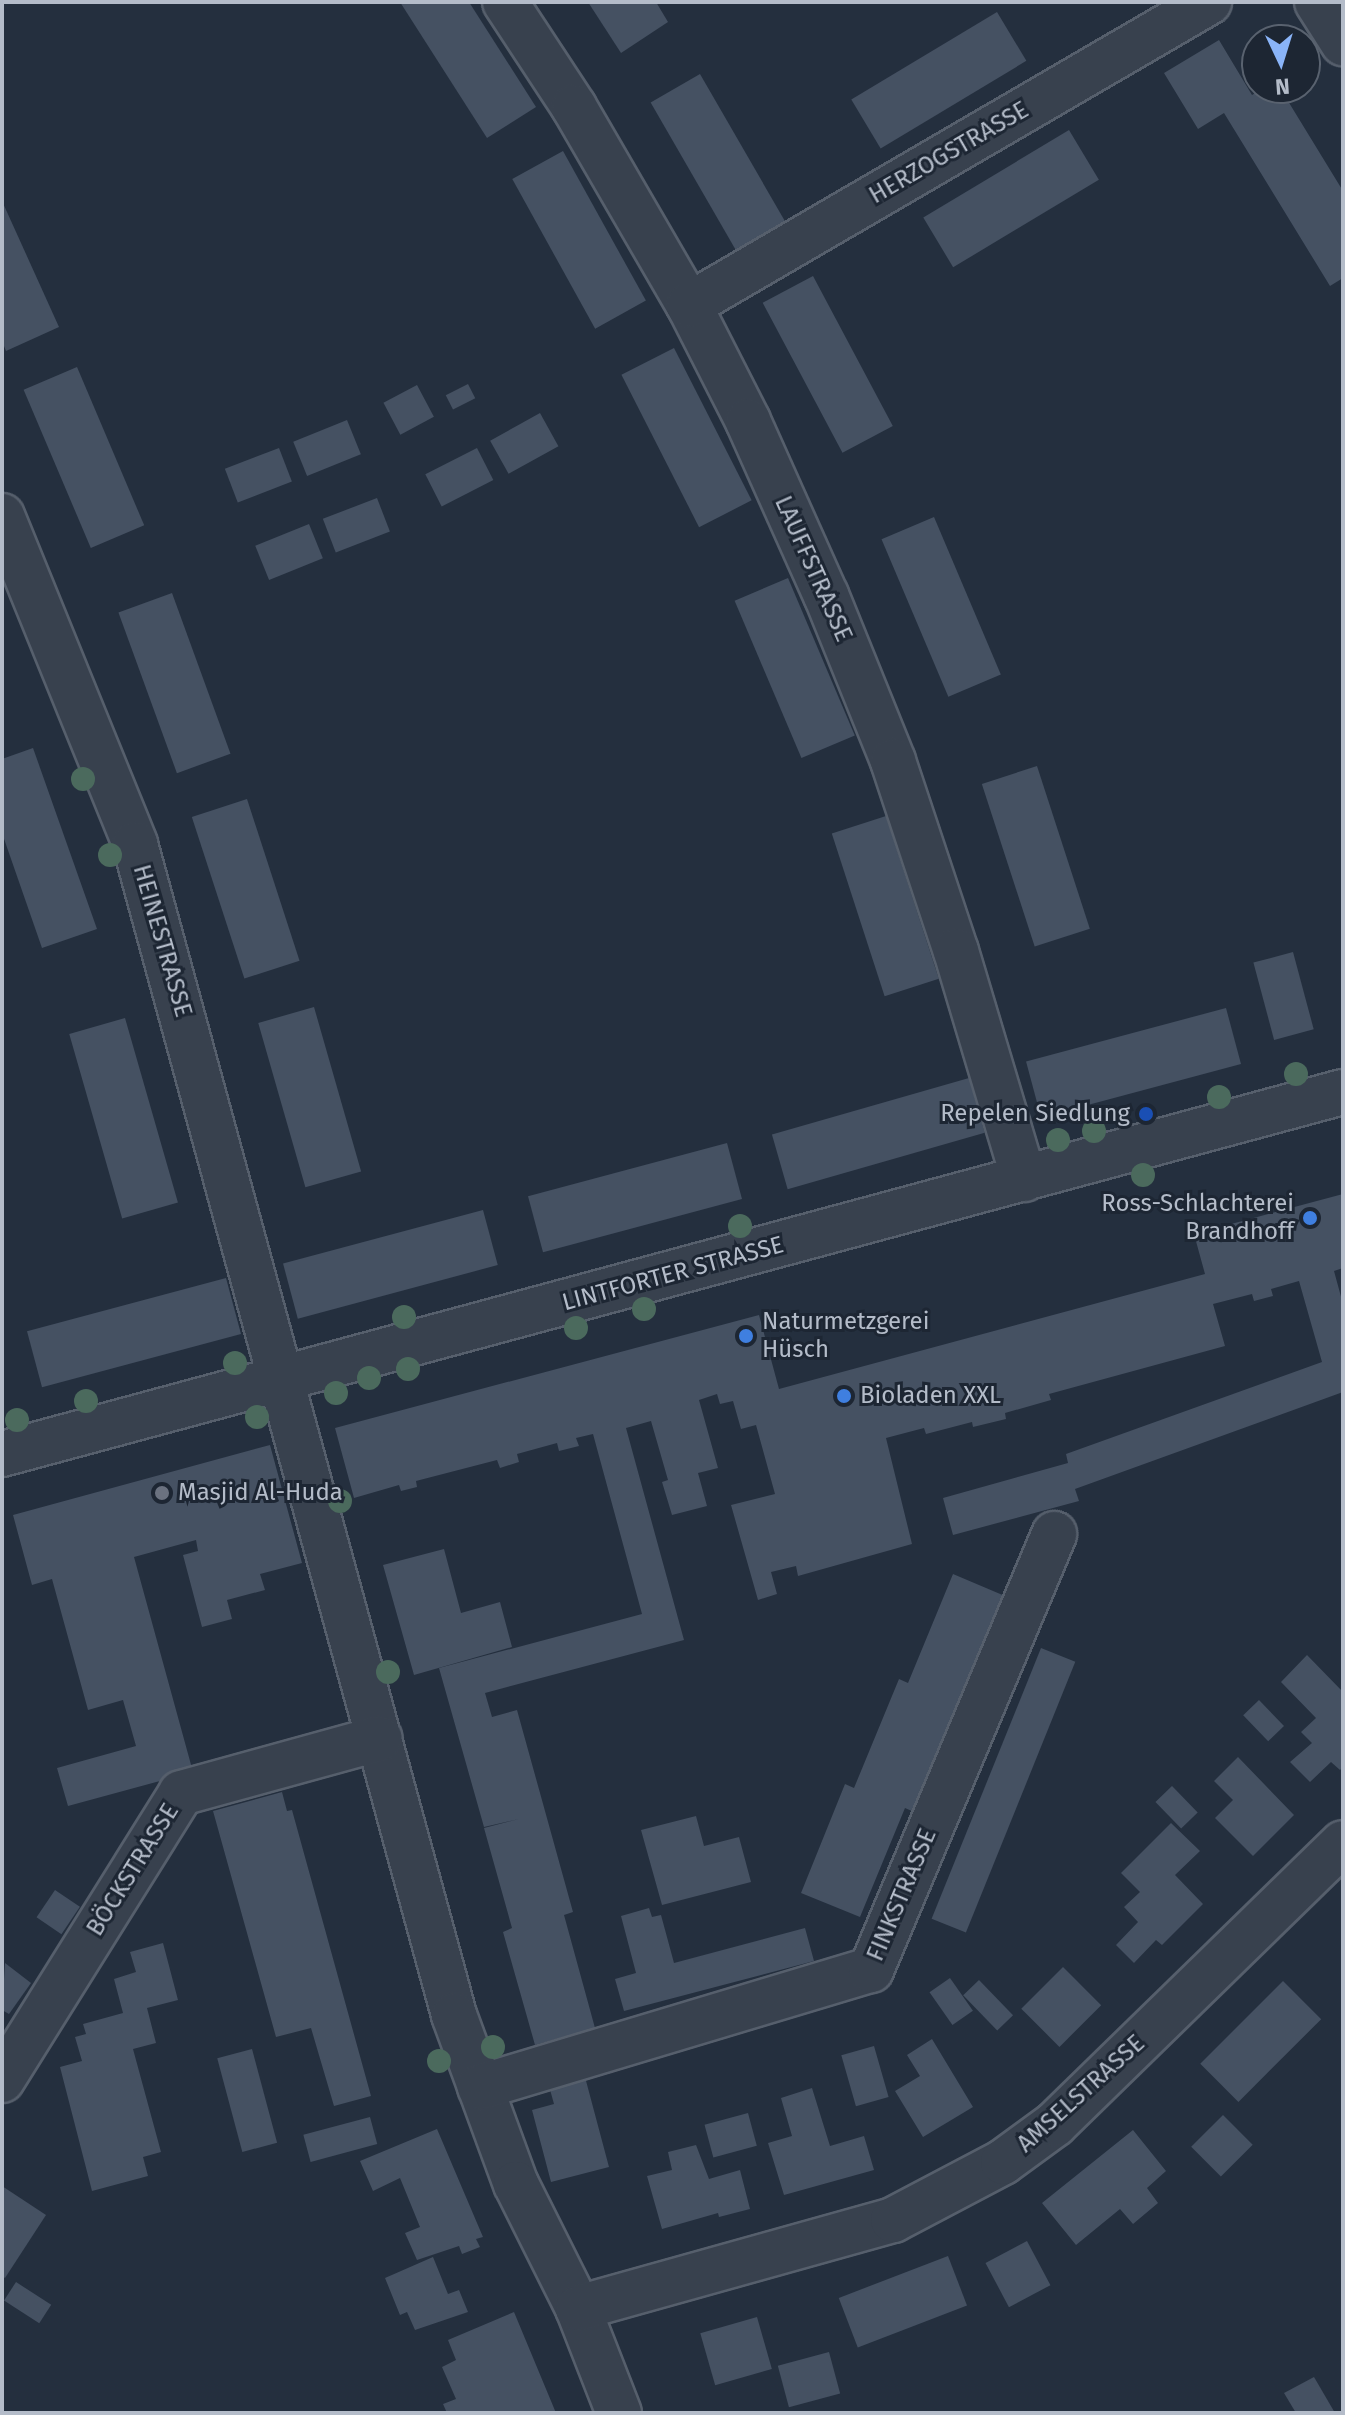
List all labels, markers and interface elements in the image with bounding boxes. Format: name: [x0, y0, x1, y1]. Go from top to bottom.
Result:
north arrow: [1241, 24, 1321, 104]
text: N: [1274, 72, 1291, 100]
street label: HERZOGSTRASSE: [864, 96, 1034, 210]
street label: LAUFFSTRASSE: [768, 492, 858, 646]
street label: HEINESTRASSE: [126, 861, 198, 1021]
place label: Repelen Siedlung: [940, 1100, 1130, 1128]
marker: Repelen Siedlung: [1137, 1105, 1155, 1123]
place label: Ross-Schlachterei Brandhoff: [1101, 1190, 1294, 1246]
marker: Ross-Schlachterei Brandhoff: [1301, 1209, 1319, 1227]
street label: LINTFORTER STRASSE: [559, 1231, 787, 1317]
place label: Naturmetzgerei Hüsch: [762, 1308, 929, 1364]
marker: Naturmetzgerei Hüsch: [737, 1327, 755, 1345]
place label: Bioladen XXL: [860, 1382, 1001, 1410]
marker: Bioladen XXL: [835, 1387, 853, 1405]
place label: Masjid Al-Huda: [178, 1479, 343, 1507]
marker: Masjid Al-Huda: [153, 1484, 171, 1502]
street label: BÖCKSTRASSE: [81, 1799, 185, 1941]
street label: FINKSTRASSE: [861, 1824, 943, 1966]
street label: AMSELSTRASSE: [1011, 2029, 1151, 2159]

